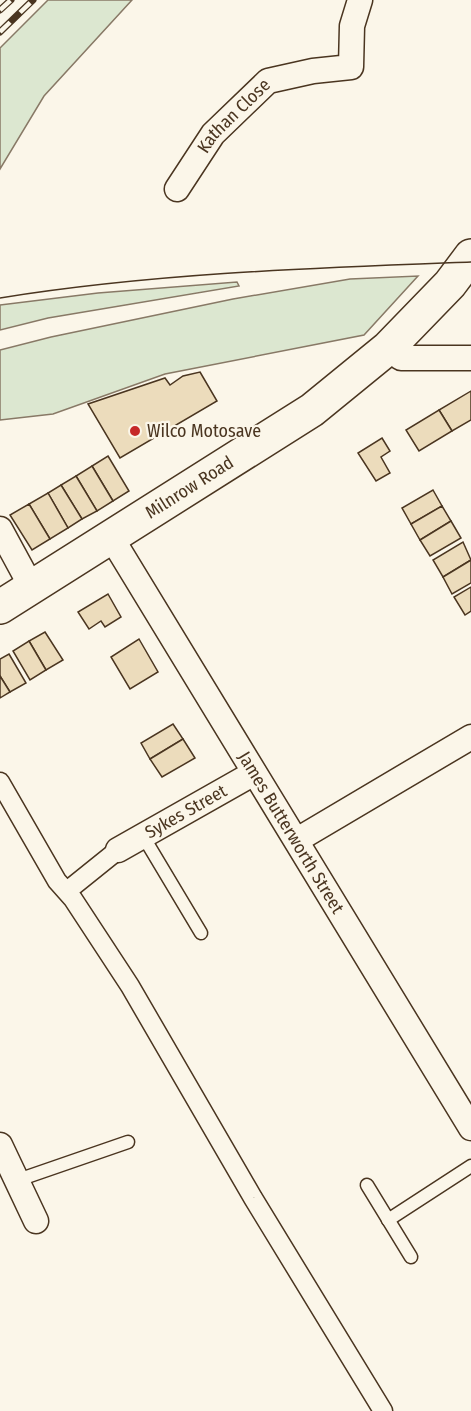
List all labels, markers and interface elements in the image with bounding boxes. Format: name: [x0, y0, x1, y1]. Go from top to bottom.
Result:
street label: Kathan Close: [192, 74, 275, 157]
place label: Wilco Motosave: [147, 420, 261, 442]
marker: Wilco Motosave: [128, 424, 142, 438]
street label: Milnrow Road: [141, 451, 238, 523]
street label: James Butterworth Street: [233, 747, 349, 918]
street label: Sykes Street: [141, 780, 231, 843]

